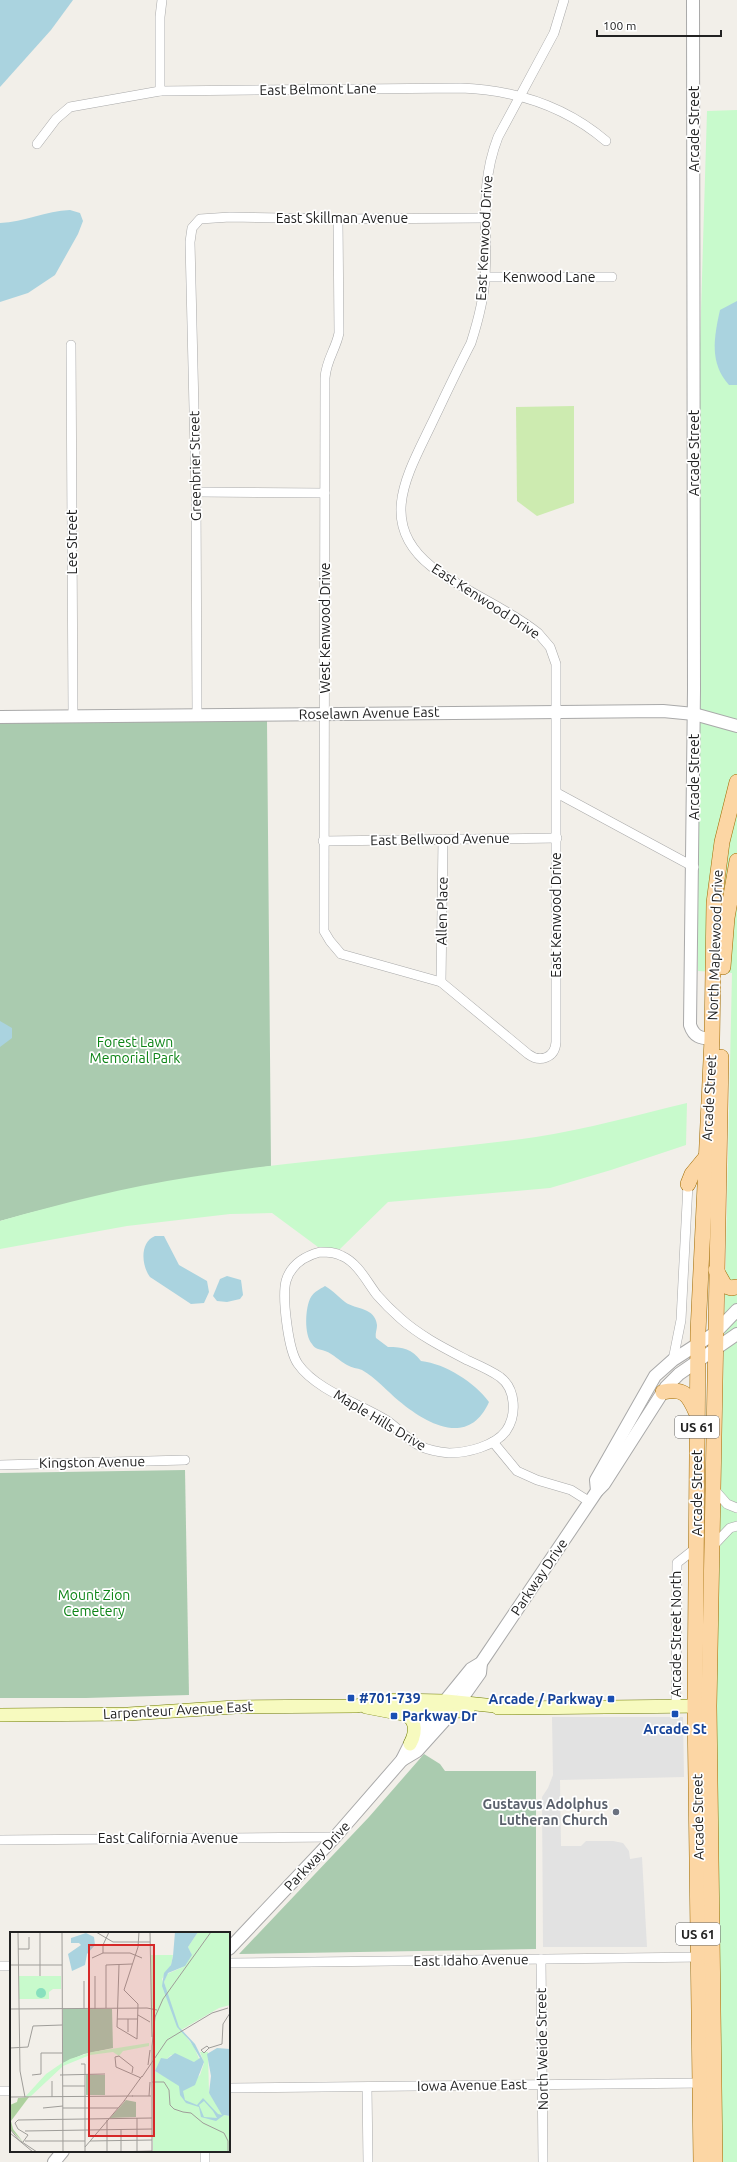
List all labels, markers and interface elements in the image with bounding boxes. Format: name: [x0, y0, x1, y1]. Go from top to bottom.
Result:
scale bar: [597, 12, 721, 38]
text: 100 m: [603, 19, 636, 32]
street label: East Belmont Lane: [259, 80, 377, 98]
street label: Arcade Street: [686, 85, 702, 172]
street label: East Kenwood Drive: [473, 175, 495, 301]
street label: East Skillman Avenue: [276, 210, 408, 226]
street label: Kenwood Lane: [503, 269, 595, 285]
street label: Arcade Street: [686, 409, 702, 496]
street label: Greenbrier Street: [186, 410, 204, 521]
street label: Lee Street: [64, 509, 80, 574]
street label: East Kenwood Drive: [429, 560, 543, 642]
street label: West Kenwood Drive: [317, 562, 333, 694]
street label: Roselawn Avenue East: [299, 704, 440, 722]
street label: Arcade Street: [686, 733, 702, 820]
street label: East Bellwood Avenue: [370, 830, 510, 848]
street label: East Kenwood Drive: [548, 852, 564, 978]
street label: North Maplewood Drive: [704, 869, 726, 1021]
street label: Allen Place: [433, 876, 451, 946]
park label: Forest Lawn Memorial Park: [90, 1034, 180, 1066]
street label: Arcade Street: [699, 1054, 719, 1142]
street label: Maple Hills Drive: [331, 1386, 429, 1454]
road number: US 61: [675, 1416, 719, 1438]
street label: Arcade Street: [689, 1449, 705, 1536]
street label: Kingston Avenue: [39, 1453, 145, 1471]
street label: Parkway Drive: [508, 1536, 570, 1618]
street label: Arcade Street North: [668, 1571, 684, 1697]
park label: Mount Zion Cemetery: [58, 1587, 130, 1619]
place label: #701-739: [359, 1690, 421, 1706]
place label: Arcade / Parkway: [489, 1691, 604, 1707]
marker: #701-739: [346, 1693, 356, 1703]
marker: Arcade / Parkway: [606, 1694, 616, 1704]
street label: Larpenteur Avenue East: [103, 1698, 254, 1722]
place label: Parkway Dr: [402, 1708, 477, 1724]
marker: Arcade St: [670, 1709, 680, 1719]
marker: Parkway Dr: [389, 1711, 399, 1721]
place label: Arcade St: [643, 1721, 707, 1737]
street label: Arcade Street: [689, 1773, 707, 1860]
place label: Gustavus Adolphus Lutheran Church: [482, 1796, 608, 1828]
marker: Gustavus Adolphus Lutheran Church: [611, 1807, 621, 1817]
street label: Parkway Drive: [281, 1818, 353, 1894]
street label: East California Avenue: [98, 1830, 238, 1846]
road number: US 61: [676, 1923, 720, 1945]
inset map: [10, 1932, 230, 2152]
street label: East Idaho Avenue: [413, 1951, 529, 1969]
street label: North Weide Street: [533, 1987, 551, 2110]
street label: Iowa Avenue East: [417, 2076, 528, 2094]

